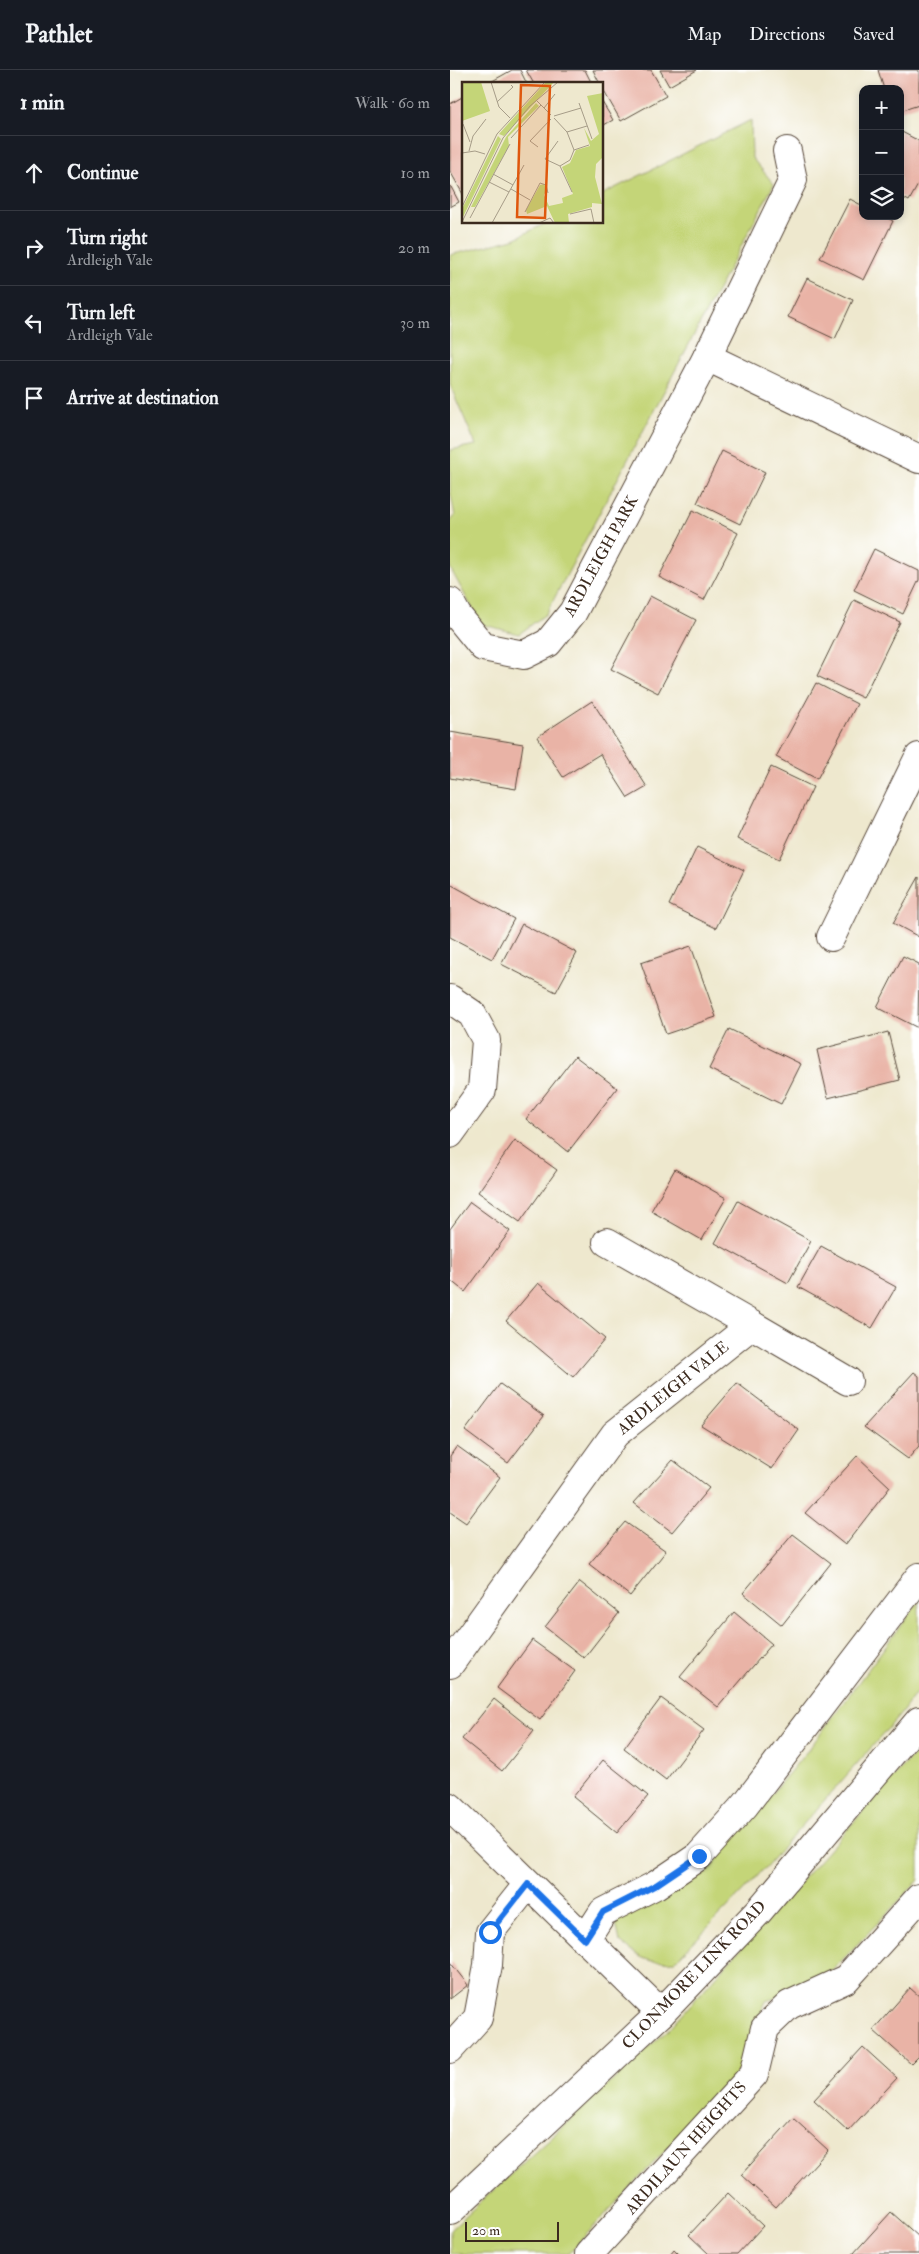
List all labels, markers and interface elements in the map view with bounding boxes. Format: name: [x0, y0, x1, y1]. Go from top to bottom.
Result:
text: Pathlet: [25, 19, 93, 50]
text: Map: [688, 23, 721, 46]
text: Directions: [749, 23, 825, 46]
text: Saved: [853, 23, 894, 46]
inset map: [462, 82, 604, 224]
map controls: [859, 85, 904, 220]
button: +: [859, 85, 904, 130]
text: 1 min: [20, 89, 65, 116]
text: Walk · 60 m: [355, 93, 430, 113]
button: −: [859, 130, 904, 175]
icon: ahead: [20, 159, 48, 187]
text: Continue: [67, 161, 138, 185]
text: 10 m: [400, 163, 430, 183]
button: layers: [859, 175, 904, 220]
text: Turn right: [67, 226, 147, 250]
icon: right: [20, 234, 48, 262]
text: 20 m: [398, 238, 430, 258]
text: Ardleigh Vale: [67, 250, 153, 270]
text: Turn left: [67, 301, 135, 325]
icon: left: [20, 309, 48, 337]
text: 30 m: [400, 313, 430, 333]
text: Ardleigh Vale: [67, 325, 153, 345]
icon: arrive: [20, 384, 48, 412]
text: Arrive at destination: [67, 386, 219, 410]
street label: ARDLEIGH PARK: [559, 491, 643, 621]
street label: ARDLEIGH VALE: [612, 1337, 733, 1440]
route end: [688, 1845, 711, 1868]
street label: CLONMORE LINK ROAD: [618, 1896, 770, 2054]
route start: [479, 1921, 502, 1944]
street label: ARDILAUN HEIGHTS: [620, 2077, 751, 2219]
scale bar: [465, 2219, 559, 2242]
text: 20 m: [472, 2222, 500, 2239]

